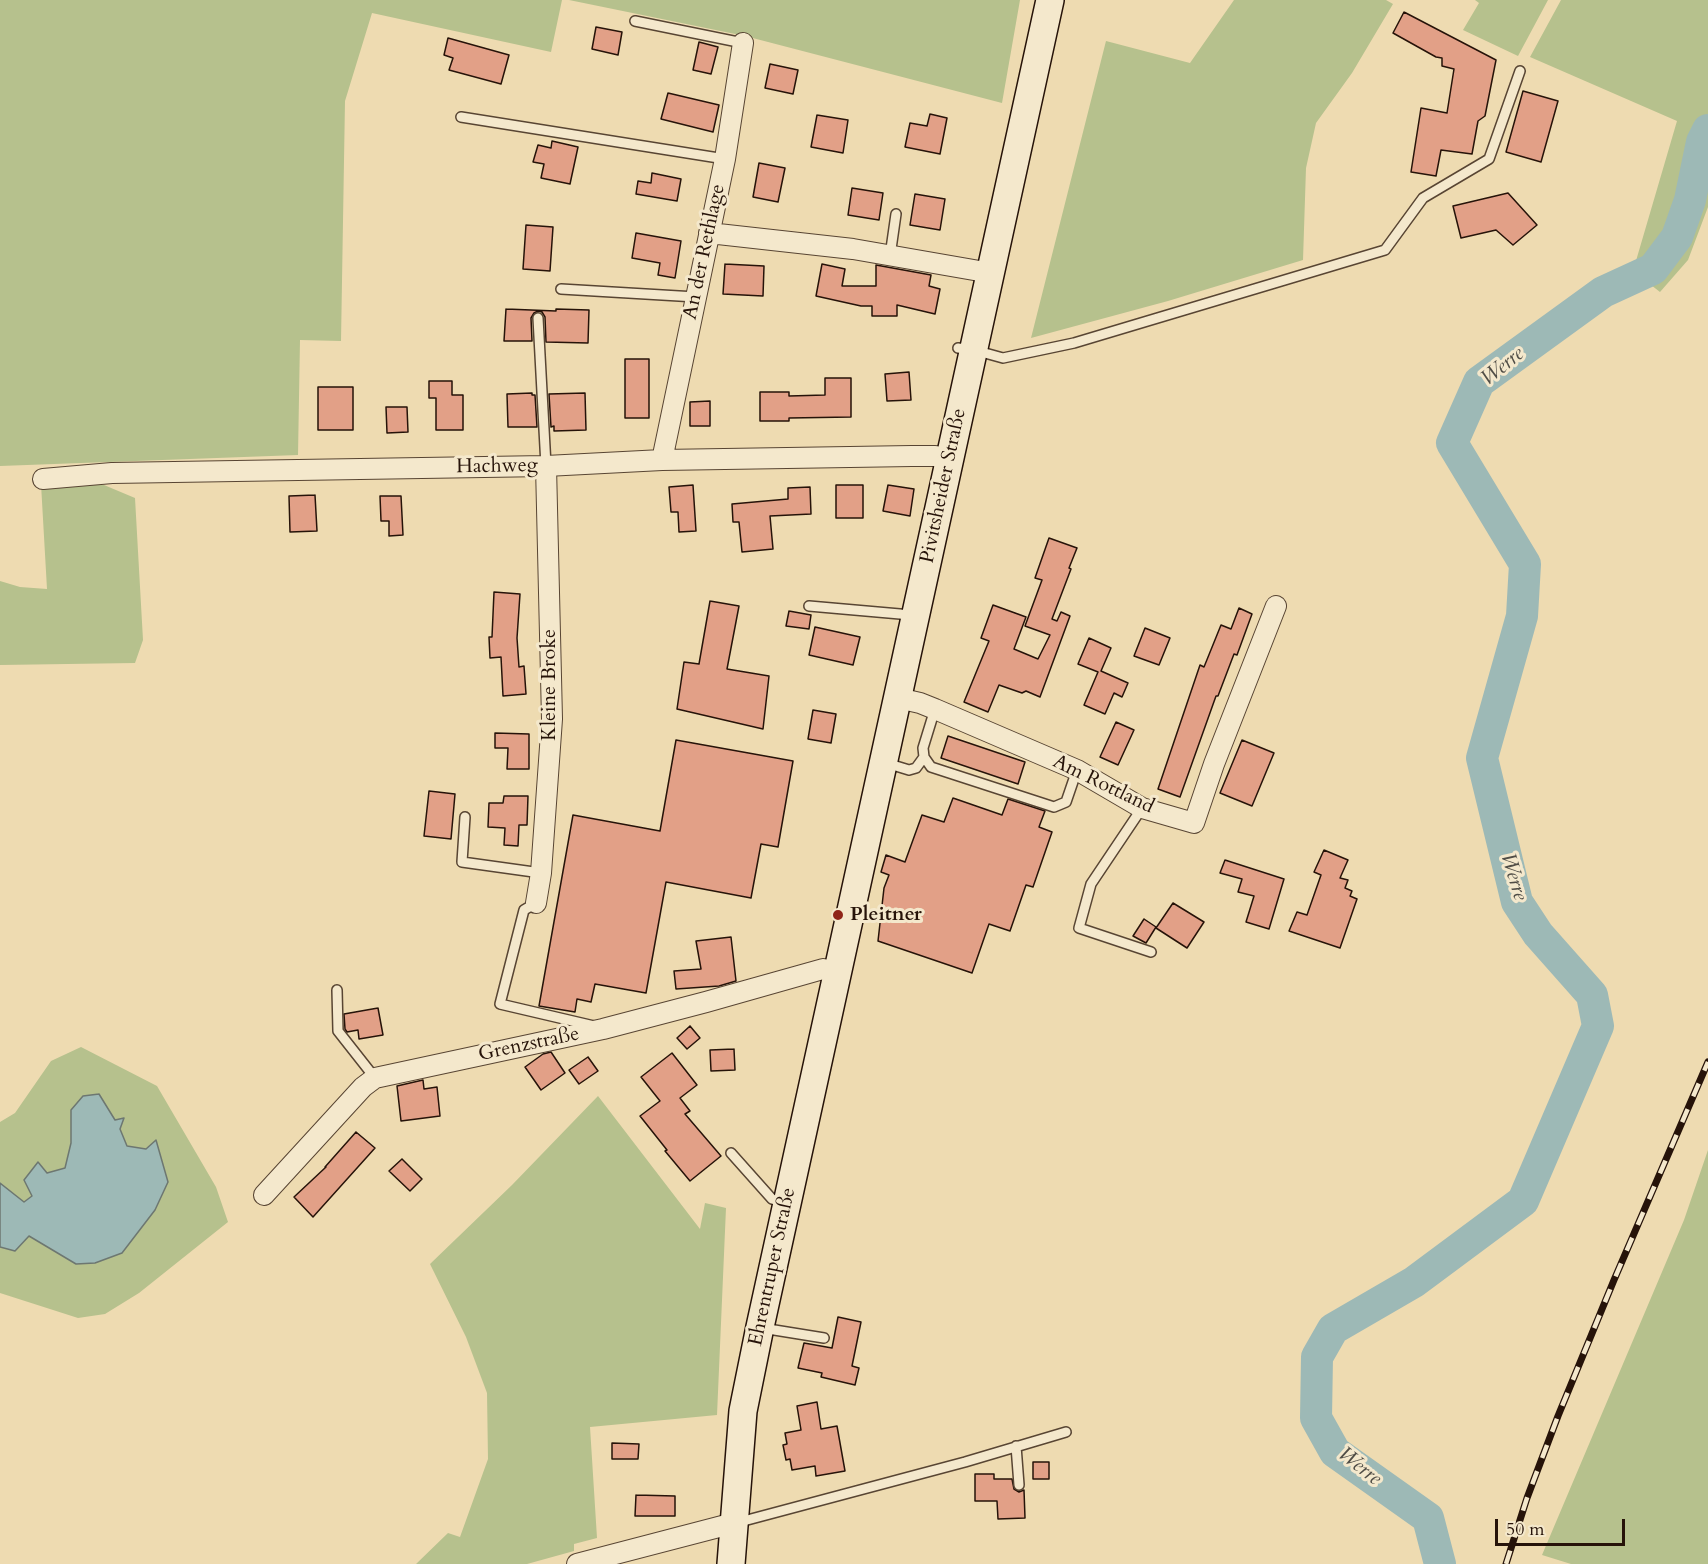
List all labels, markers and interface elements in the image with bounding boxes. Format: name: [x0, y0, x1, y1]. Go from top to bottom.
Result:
street label: An der Rethlage: [679, 182, 731, 322]
water label: Werre: [1476, 342, 1530, 392]
street label: Pivitsheider Straße: [916, 406, 972, 566]
street label: Hachweg: [456, 454, 538, 480]
street label: Kleine Broke: [538, 629, 562, 741]
street label: Am Rottland: [1049, 750, 1157, 820]
water label: Werre: [1494, 850, 1532, 904]
place label: Pleitner: [850, 903, 922, 927]
marker: Pleitner: [831, 908, 845, 922]
street label: Grenzstraße: [476, 1023, 582, 1067]
street label: Ehrentruper Straße: [744, 1186, 802, 1348]
water label: Werre: [1332, 1442, 1386, 1492]
scale bar: [1498, 1507, 1628, 1545]
text: 50 m: [1506, 1517, 1545, 1542]

